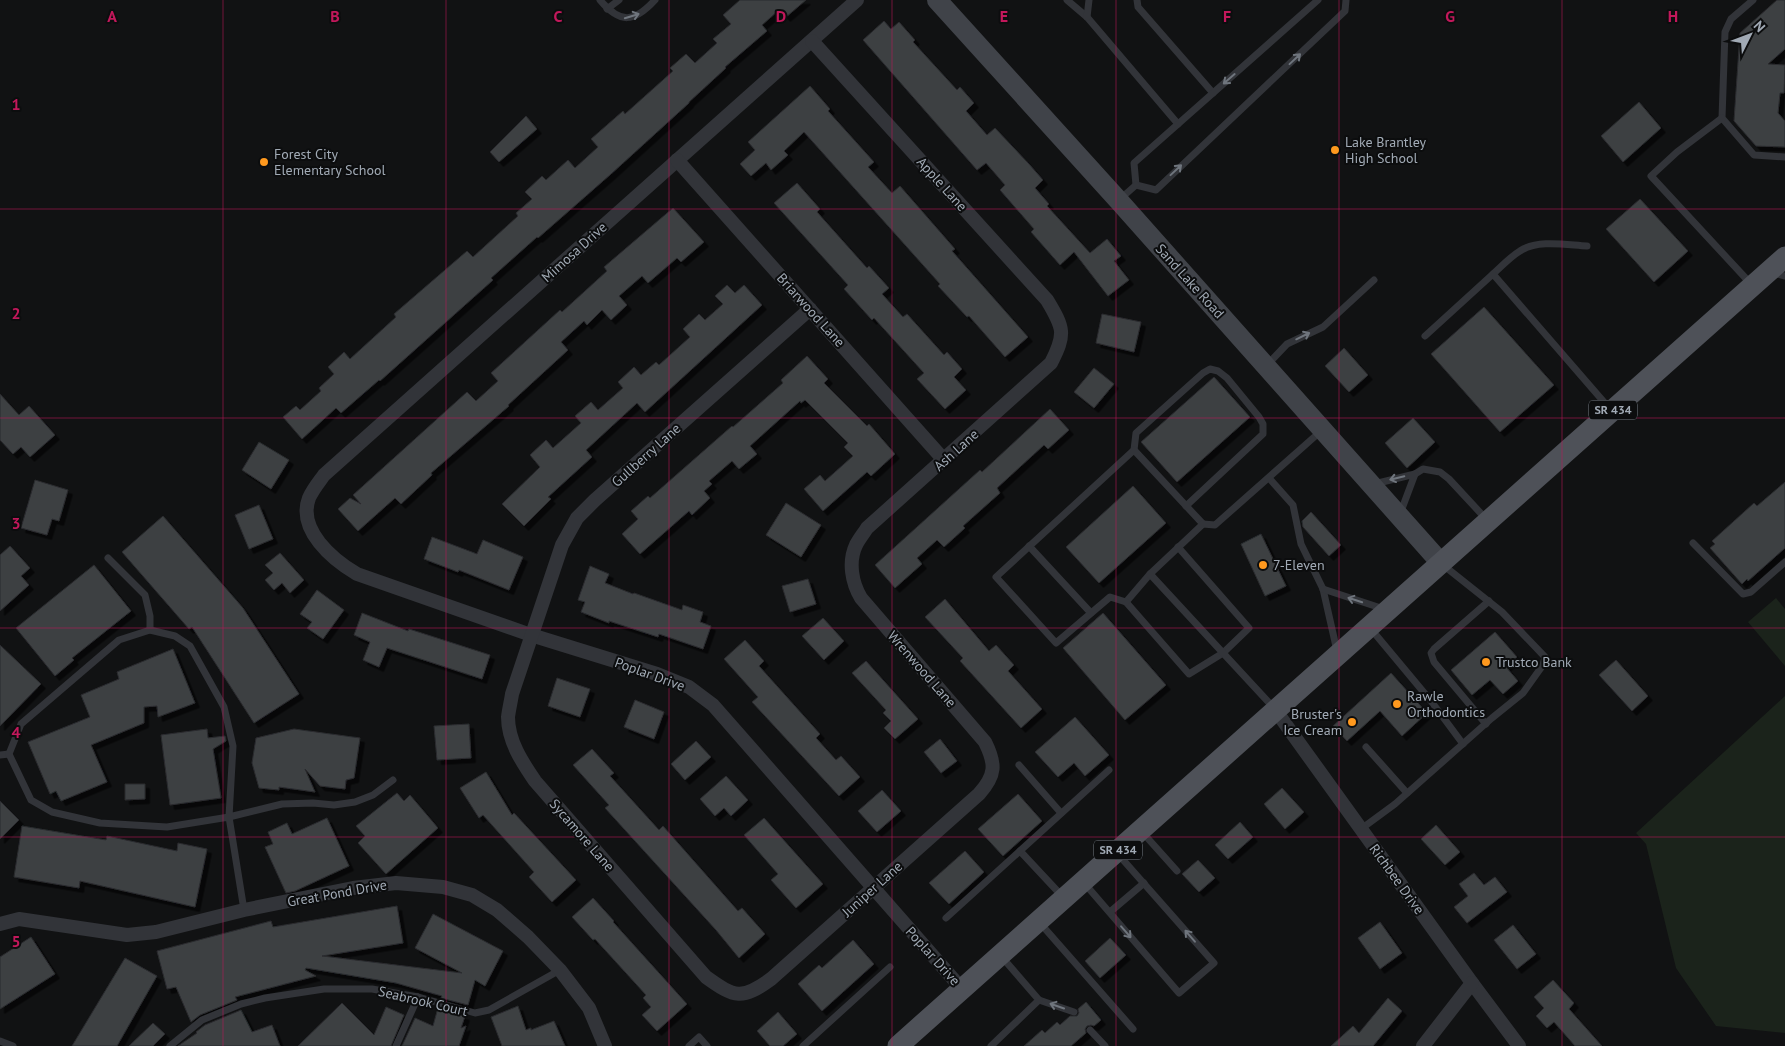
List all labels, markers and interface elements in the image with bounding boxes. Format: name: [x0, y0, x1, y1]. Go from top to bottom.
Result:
text: A: [107, 6, 117, 26]
text: B: [330, 6, 340, 26]
text: C: [554, 6, 563, 26]
text: D: [776, 6, 786, 26]
text: E: [1000, 6, 1008, 26]
text: F: [1223, 6, 1231, 26]
text: G: [1445, 6, 1455, 26]
text: H: [1668, 6, 1678, 26]
one-way arrow: [624, 10, 640, 20]
north arrow: [1725, 10, 1775, 60]
text: N: [1750, 17, 1769, 36]
one-way arrow: [1288, 53, 1301, 65]
one-way arrow: [1223, 73, 1236, 84]
text: 1: [11, 94, 21, 114]
place label: Lake Brantley High School: [1345, 133, 1426, 167]
marker: Lake Brantley High School: [1329, 144, 1341, 156]
place label: Forest City Elementary School: [274, 145, 386, 179]
street label: Apple Lane: [913, 153, 971, 215]
marker: Forest City Elementary School: [258, 156, 270, 168]
one-way arrow: [1170, 164, 1183, 176]
street label: Mimosa Drive: [538, 218, 610, 286]
street label: Sand Lake Road: [1152, 240, 1228, 322]
street label: Briarwood Lane: [773, 269, 849, 351]
text: 2: [11, 303, 21, 323]
one-way arrow: [1295, 331, 1310, 341]
road number: SR 434: [1589, 400, 1637, 420]
street label: Gullberry Lane: [608, 419, 684, 491]
street label: Ash Lane: [930, 425, 982, 475]
one-way arrow: [1390, 474, 1406, 483]
text: 3: [11, 513, 21, 533]
place label: 7-Eleven: [1273, 556, 1325, 574]
marker: 7-Eleven: [1257, 559, 1269, 571]
one-way arrow: [1348, 594, 1364, 604]
street label: Wrenwood Lane: [884, 627, 960, 711]
street label: Poplar Drive: [612, 653, 688, 695]
place label: Trustco Bank: [1496, 653, 1572, 671]
marker: Trustco Bank: [1480, 656, 1492, 668]
place label: Rawle Orthodontics: [1407, 687, 1485, 721]
marker: Rawle Orthodontics: [1391, 698, 1403, 710]
place label: Bruster's Ice Cream: [1283, 705, 1342, 739]
marker: Bruster's Ice Cream: [1346, 716, 1358, 728]
text: 4: [11, 722, 21, 742]
street label: Sycamore Lane: [546, 795, 618, 875]
road number: SR 434: [1094, 840, 1142, 860]
street label: Richbee Drive: [1365, 840, 1429, 918]
street label: Juniper Lane: [837, 857, 906, 921]
street label: Great Pond Drive: [286, 875, 388, 911]
street label: Poplar Drive: [902, 923, 964, 989]
one-way arrow: [1121, 925, 1132, 938]
one-way arrow: [1185, 930, 1196, 943]
text: 5: [11, 931, 21, 951]
street label: Seabrook Court: [376, 982, 470, 1020]
one-way arrow: [1050, 1001, 1065, 1010]

